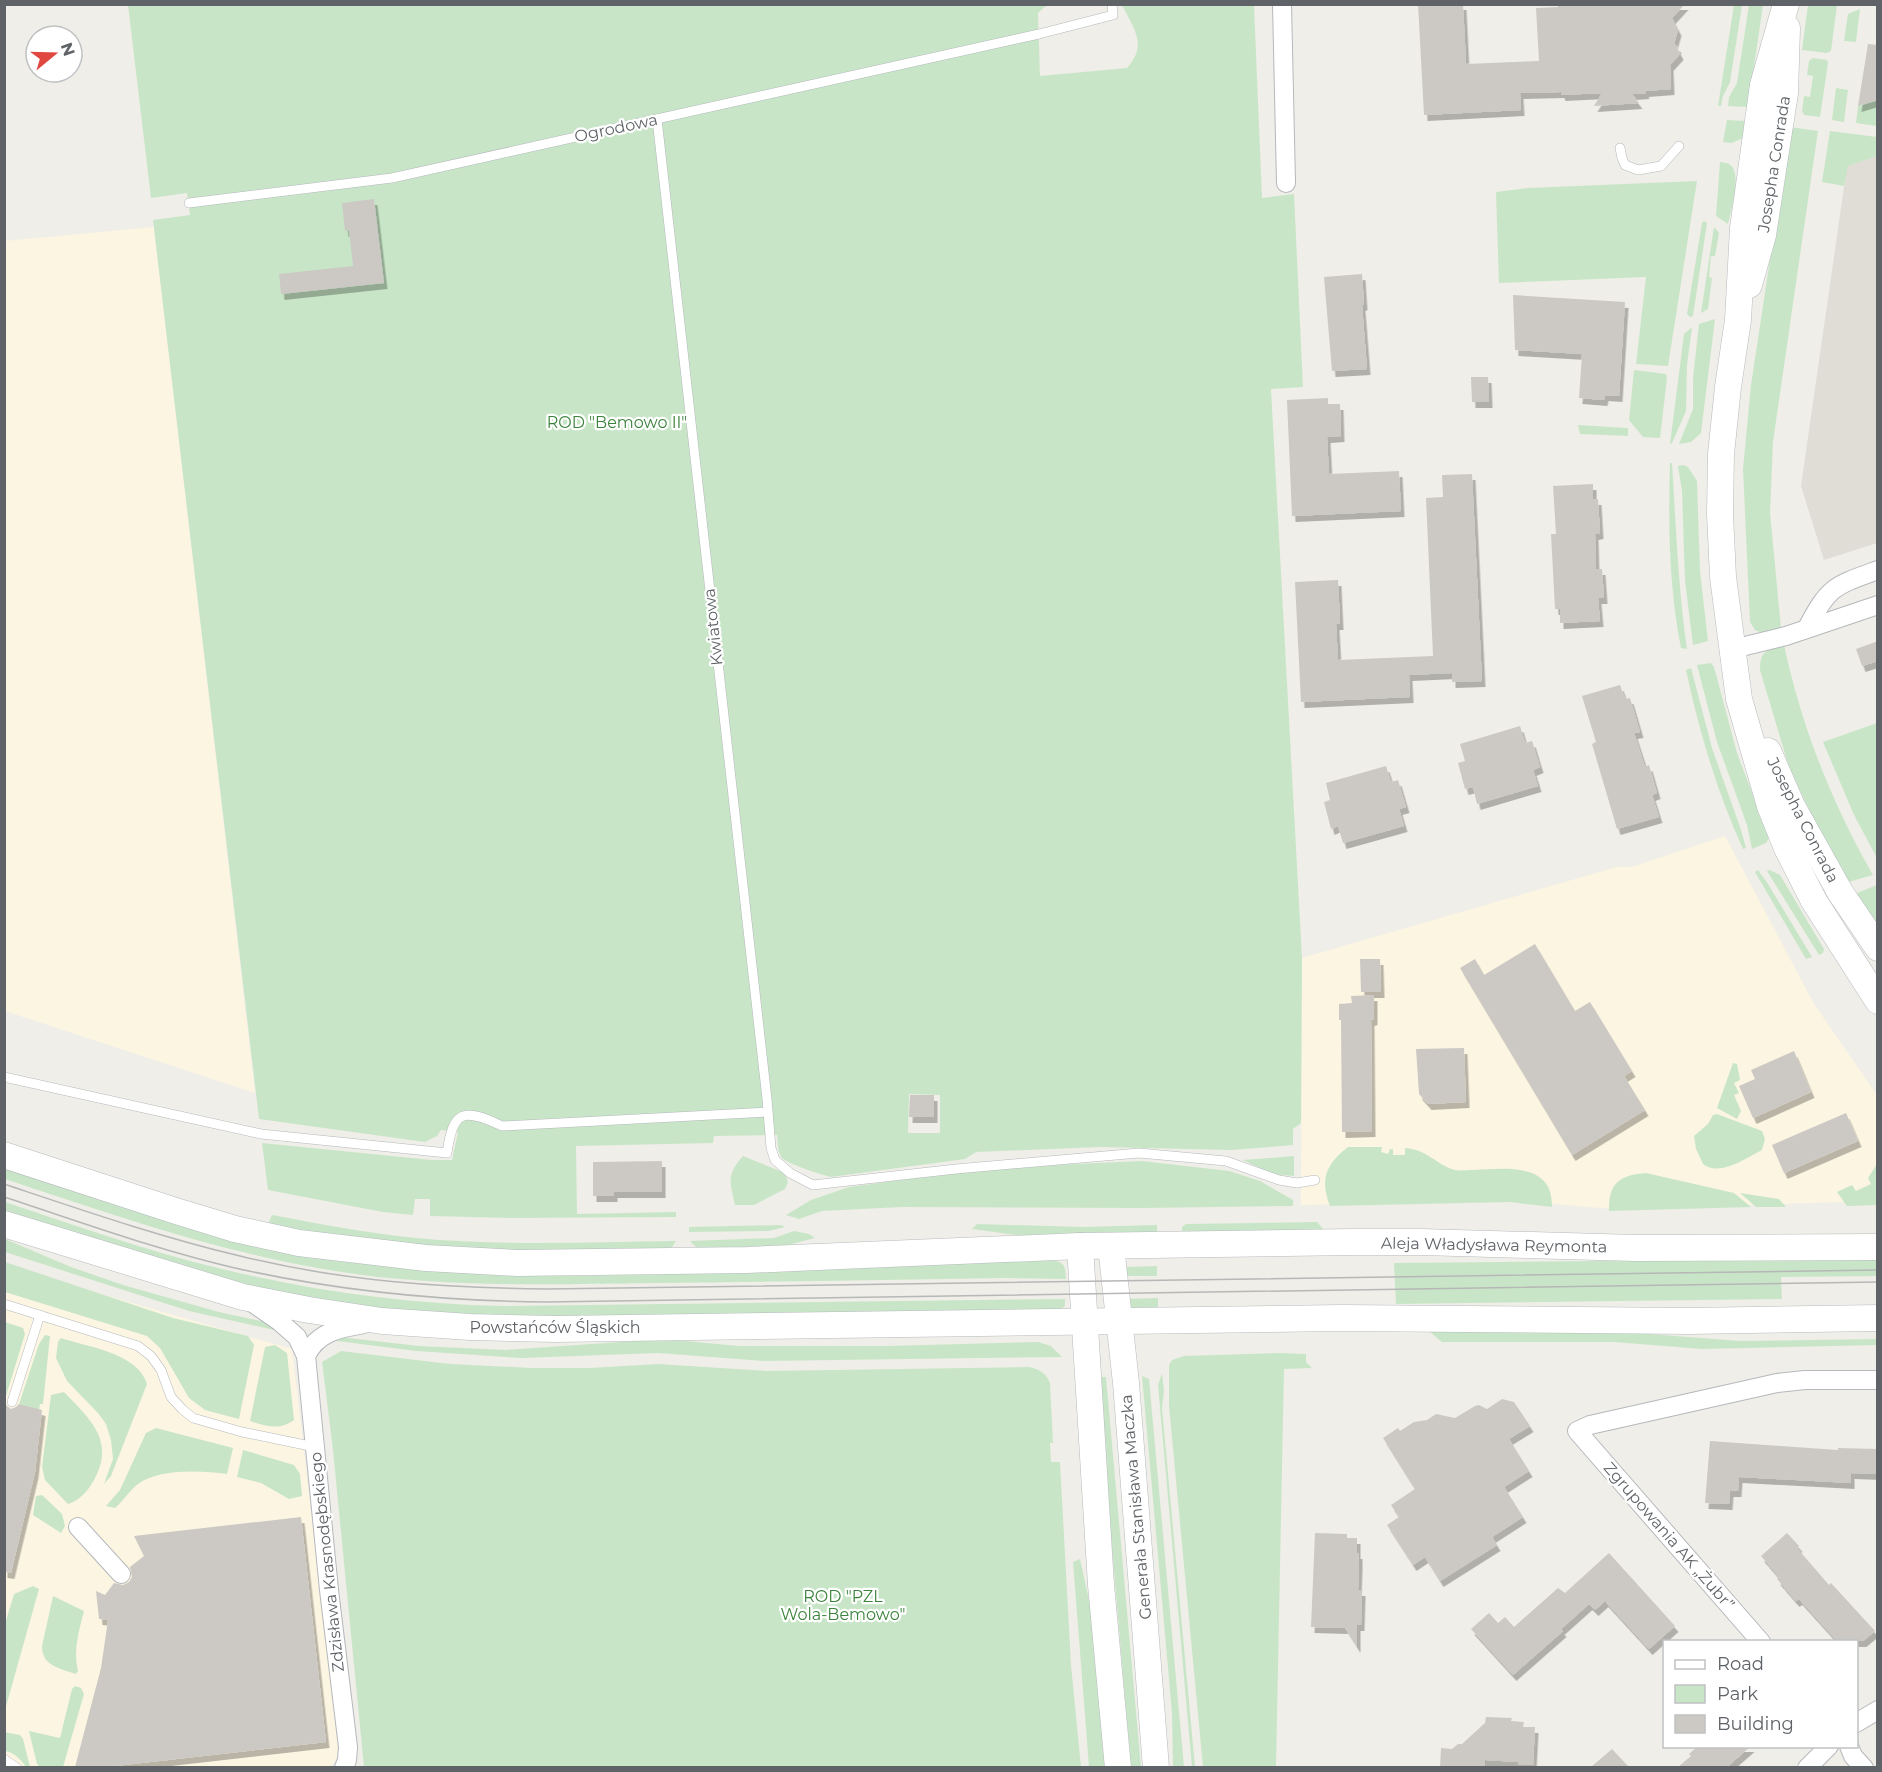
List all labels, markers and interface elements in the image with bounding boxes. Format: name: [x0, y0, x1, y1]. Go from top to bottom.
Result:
north arrow: [24, 24, 84, 84]
text: N: [57, 40, 79, 58]
street label: Josepha Conrada: [1754, 94, 1794, 235]
street label: Ogrodowa: [573, 110, 659, 146]
park label: ROD "Bemowo II": [547, 413, 687, 432]
street label: Kwiatowa: [699, 587, 727, 667]
street label: Josepha Conrada: [1763, 753, 1843, 886]
street label: Aleja Władysława Reymonta: [1381, 1234, 1607, 1256]
street label: Powstańców Śląskich: [469, 1318, 641, 1337]
street label: Generała Stanisława Maczka: [1117, 1394, 1155, 1620]
street label: Zdzisława Krasnodębskiego: [306, 1451, 348, 1673]
street label: Zgrupowania AK „Żubr”: [1600, 1458, 1738, 1614]
park label: ROD "PZL Wola-Bemowo": [781, 1587, 905, 1624]
legend: [1663, 1640, 1858, 1748]
text: Road: [1717, 1653, 1764, 1675]
text: Park: [1717, 1683, 1758, 1705]
text: Building: [1717, 1713, 1794, 1735]

